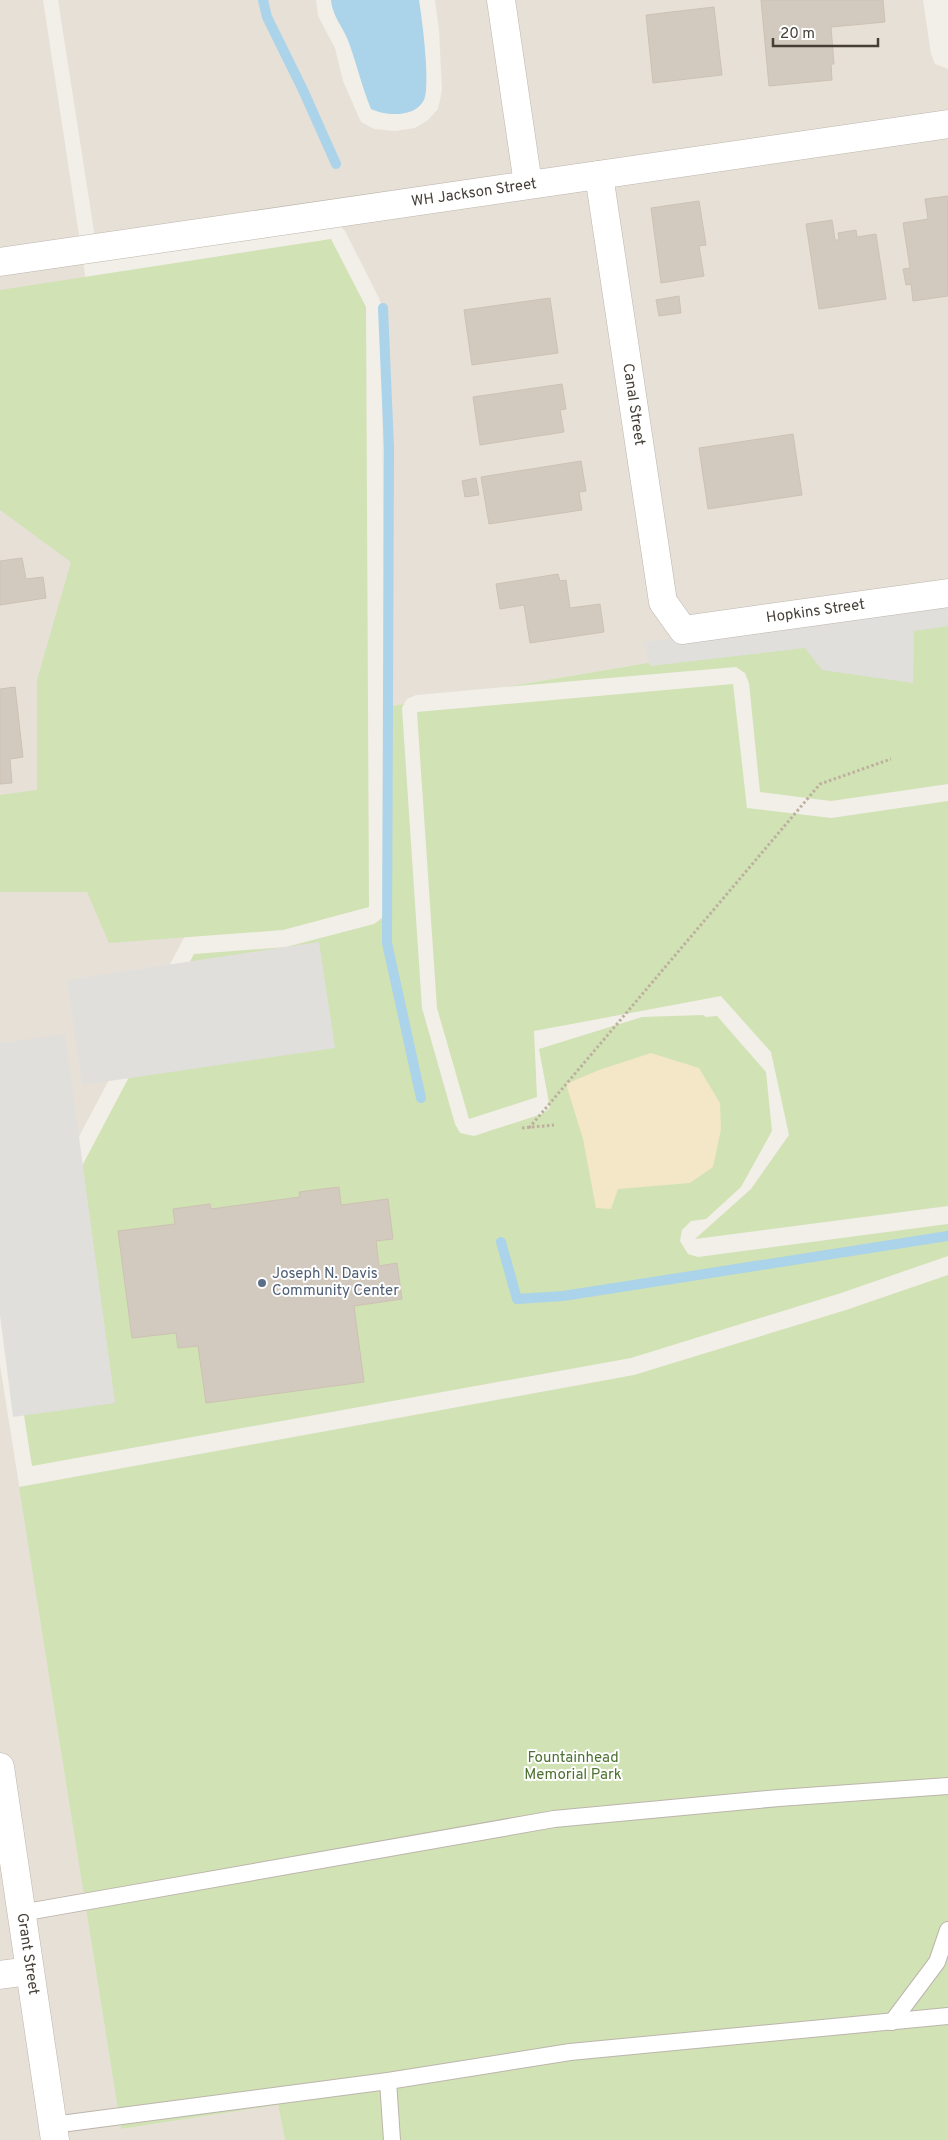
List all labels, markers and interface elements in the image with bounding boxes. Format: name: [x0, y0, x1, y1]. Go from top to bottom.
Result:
scale bar: [773, 15, 878, 47]
text: 20 m: [780, 25, 815, 44]
street label: WH Jackson Street: [410, 174, 538, 212]
street label: Canal Street: [618, 362, 649, 447]
street label: Hopkins Street: [765, 595, 866, 628]
place label: Joseph N. Davis Community Center: [272, 1265, 399, 1301]
marker: Joseph N. Davis Community Center: [256, 1277, 268, 1289]
park label: Fountainhead Memorial Park: [524, 1749, 622, 1785]
street label: Grant Street: [12, 1912, 43, 1996]

